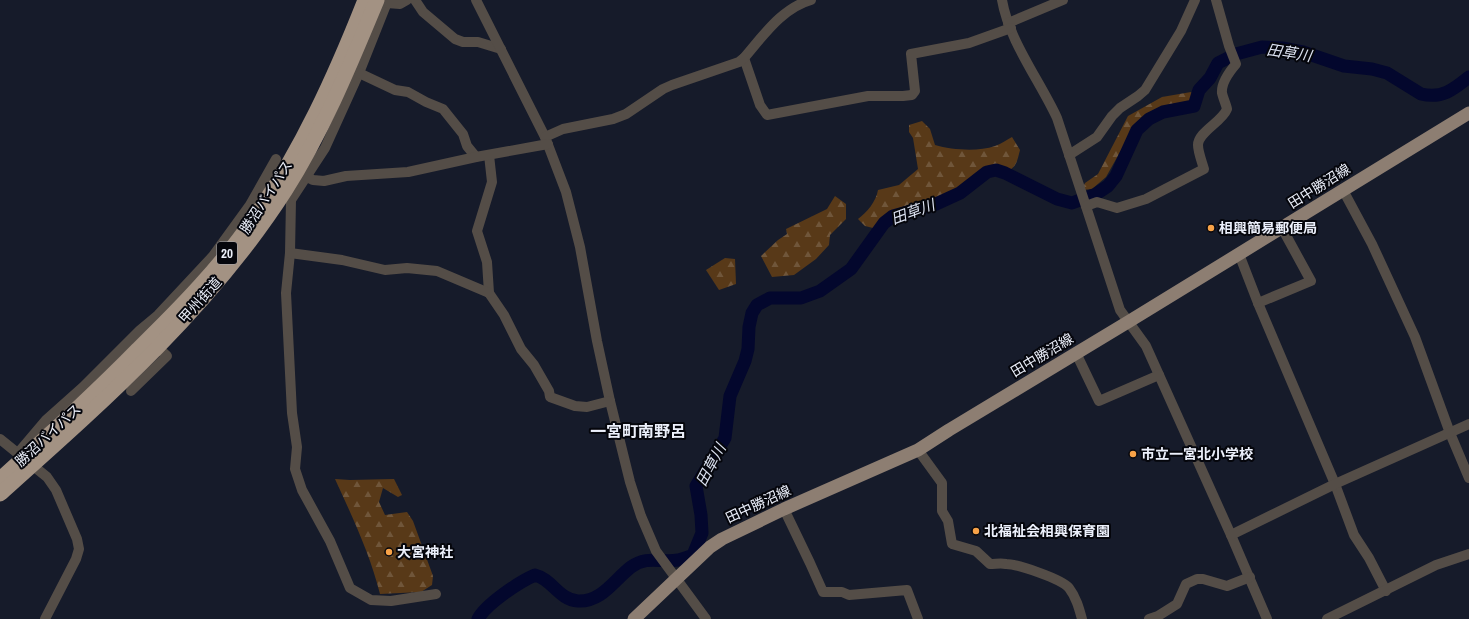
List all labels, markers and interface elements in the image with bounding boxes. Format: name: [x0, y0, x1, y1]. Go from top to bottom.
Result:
water label: 田草川: [1265, 39, 1315, 67]
street label: 勝沼バイパス: [236, 157, 296, 237]
street label: 田中勝沼線: [1285, 160, 1353, 212]
water label: 田草川: [888, 193, 939, 229]
place label: 相興簡易郵便局: [1219, 219, 1317, 237]
marker: 相興簡易郵便局: [1206, 223, 1216, 233]
road number: 20: [217, 242, 237, 264]
street label: 甲州街道: [175, 273, 225, 327]
street label: 田中勝沼線: [1007, 329, 1077, 381]
street label: 勝沼バイパス: [11, 400, 85, 470]
district label: 一宮町南野呂: [590, 420, 686, 442]
water label: 田草川: [691, 438, 731, 490]
place label: 市立一宮北小学校: [1141, 445, 1253, 463]
marker: 市立一宮北小学校: [1128, 449, 1138, 459]
street label: 田中勝沼線: [722, 481, 794, 527]
place label: 北福祉会相興保育園: [984, 522, 1110, 540]
marker: 北福祉会相興保育園: [971, 526, 981, 536]
place label: 大宮神社: [397, 543, 453, 561]
marker: 大宮神社: [384, 547, 394, 557]

